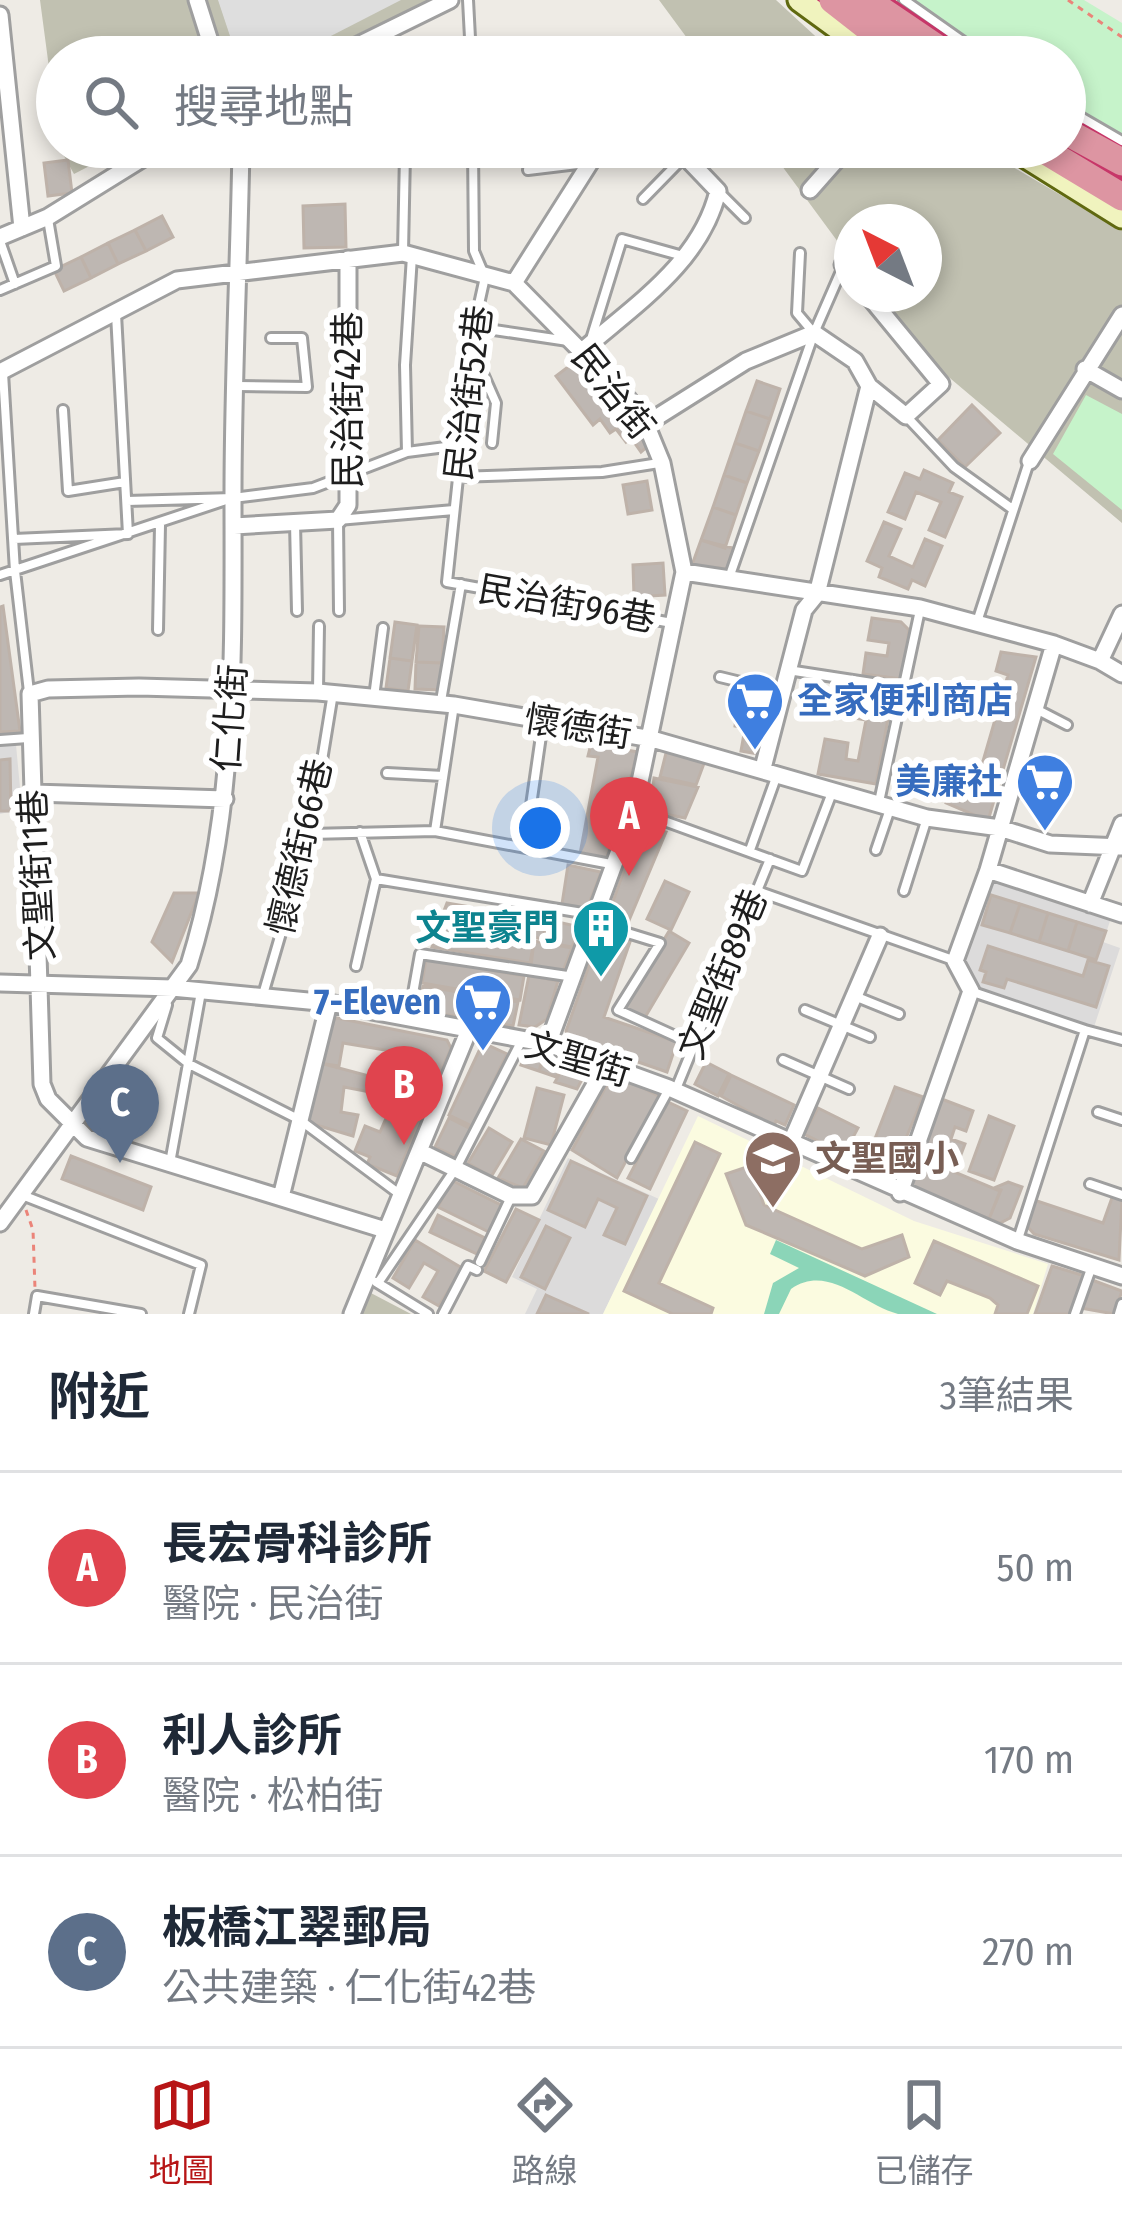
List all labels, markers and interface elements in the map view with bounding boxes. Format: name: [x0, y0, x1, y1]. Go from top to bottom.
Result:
search box: [36, 36, 1086, 168]
icon: search: [78, 69, 144, 135]
text: 搜尋地點: [174, 80, 354, 134]
north arrow: [834, 204, 942, 312]
street label: 民治街52巷: [436, 303, 502, 483]
street label: 民治街42巷: [326, 312, 370, 488]
street label: 民治街: [562, 336, 664, 448]
street label: 民治街96巷: [475, 567, 659, 641]
street label: 仁化街: [204, 663, 256, 773]
supermarket icon: 全家便利商店: [724, 670, 786, 752]
place label: 全家便利商店: [797, 679, 1013, 723]
street label: 懷德街: [521, 697, 635, 757]
supermarket icon: 美廉社: [1014, 751, 1076, 833]
street label: 懷德街66巷: [258, 754, 342, 940]
place label: 美廉社: [895, 760, 1003, 804]
pin: A: [590, 777, 668, 876]
street label: 文聖街11巷: [11, 788, 63, 962]
your location: [510, 798, 570, 858]
street label: 文聖街89巷: [669, 883, 777, 1065]
building icon: 文聖豪門: [570, 897, 632, 979]
place label: 文聖豪門: [415, 906, 559, 950]
supermarket icon: 7-Eleven: [452, 971, 514, 1053]
place label: 7-Eleven: [314, 980, 441, 1024]
street label: 文聖街: [520, 1022, 636, 1096]
pin: B: [365, 1046, 443, 1145]
pin: C: [81, 1064, 159, 1163]
school or university icon: 文聖國小: [742, 1128, 804, 1210]
place label: 文聖國小: [815, 1137, 959, 1181]
text: 附近: [48, 1366, 150, 1428]
text: 3筆結果: [939, 1373, 1074, 1419]
text: 長宏骨科診所: [162, 1517, 432, 1571]
text: A: [76, 1545, 98, 1591]
text: 50 m: [997, 1545, 1074, 1591]
text: 醫院 · 民治街: [162, 1581, 384, 1627]
text: 利人診所: [162, 1709, 342, 1763]
text: B: [76, 1737, 98, 1783]
text: 170 m: [984, 1737, 1074, 1783]
text: 醫院 · 松柏街: [162, 1773, 384, 1819]
text: 板橋江翠郵局: [162, 1901, 432, 1955]
text: C: [77, 1929, 97, 1975]
text: 270 m: [982, 1929, 1074, 1975]
text: 公共建築 · 仁化街42巷: [162, 1965, 536, 2011]
tab: 地圖: [149, 2072, 215, 2192]
tab: 路線: [512, 2072, 578, 2192]
tab: 已儲存: [875, 2072, 974, 2192]

